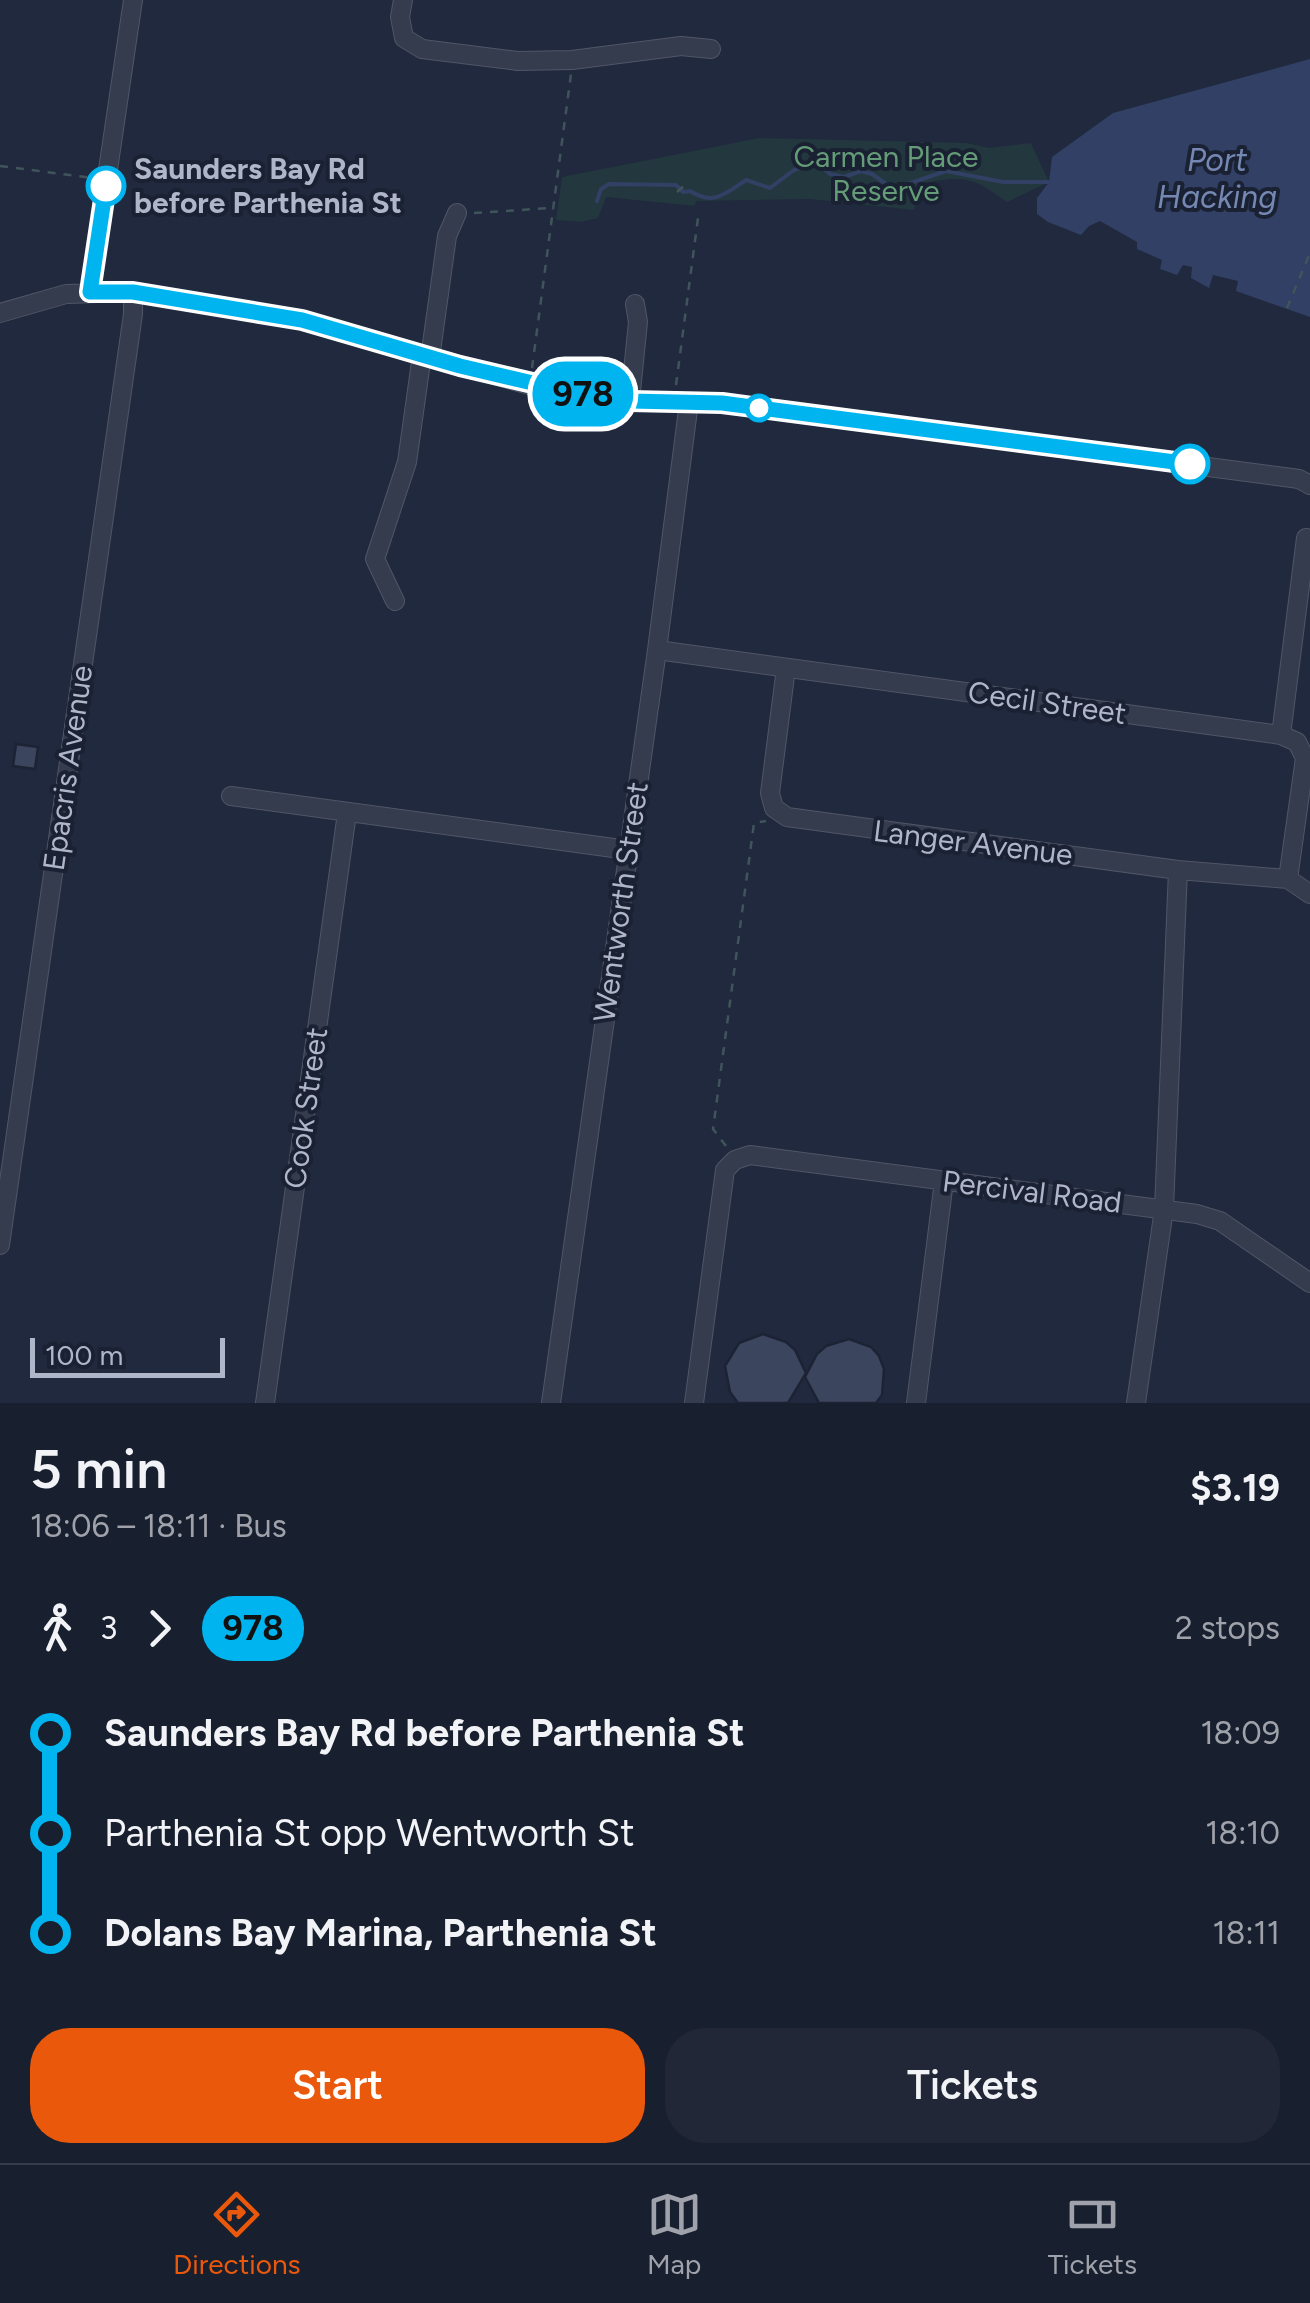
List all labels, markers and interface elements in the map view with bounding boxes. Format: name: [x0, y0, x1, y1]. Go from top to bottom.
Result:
park label: Carmen Place Reserve: [793, 138, 979, 209]
water label: Port Hacking: [1157, 141, 1277, 216]
place label: Saunders Bay Rd before Parthenia St: [134, 150, 402, 221]
marker: Saunders Bay Rd before Parthenia St: [87, 167, 125, 205]
line badge: 978: [526, 362, 640, 426]
text: 978: [552, 373, 614, 415]
unlabelled marker: [746, 395, 772, 421]
unlabelled marker: [1171, 445, 1209, 483]
street label: Epacris Avenue: [35, 663, 100, 873]
street label: Cecil Street: [966, 673, 1128, 732]
street label: Wentworth Street: [585, 779, 656, 1024]
street label: Langer Avenue: [871, 812, 1075, 873]
street label: Cook Street: [276, 1025, 335, 1191]
street label: Percival Road: [940, 1162, 1124, 1221]
scale bar: [30, 1333, 225, 1378]
text: 100 m: [45, 1338, 123, 1372]
text: 5 min: [30, 1436, 167, 1502]
text: $3.19: [1190, 1465, 1280, 1511]
text: 18:06 – 18:11 · Bus: [30, 1507, 287, 1545]
icon: walk: [30, 1601, 85, 1656]
icon: forward: [132, 1601, 187, 1656]
text: 978: [222, 1607, 284, 1649]
text: 3: [100, 1609, 117, 1647]
text: 2 stops: [1175, 1609, 1280, 1647]
text: Saunders Bay Rd before Parthenia St: [104, 1710, 745, 1756]
text: 18:09: [1200, 1714, 1280, 1752]
text: Parthenia St opp Wentworth St: [104, 1810, 635, 1856]
text: 18:10: [1205, 1814, 1280, 1852]
text: Dolans Bay Marina, Parthenia St: [104, 1910, 657, 1956]
text: 18:11: [1213, 1914, 1280, 1952]
button: Start: [30, 2028, 645, 2143]
button: Tickets: [665, 2028, 1280, 2143]
tab: Directions: [173, 2187, 301, 2281]
tab: Map: [647, 2187, 702, 2281]
tab: Tickets: [1048, 2187, 1137, 2281]

